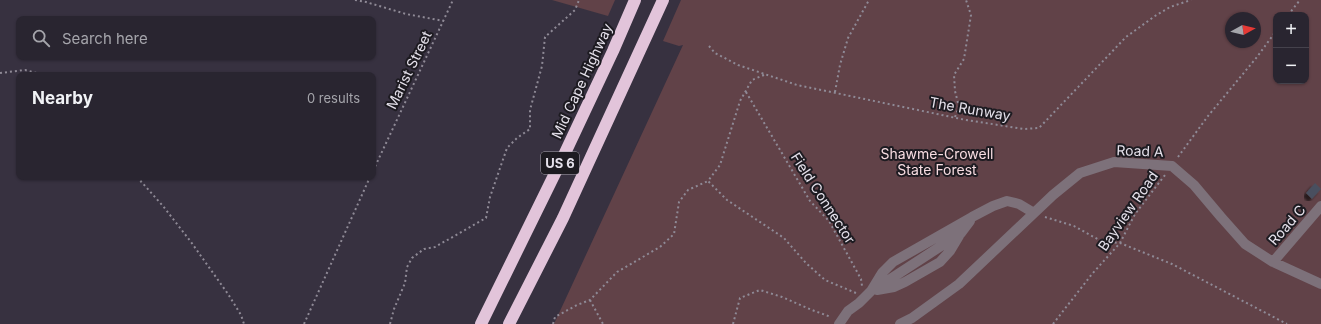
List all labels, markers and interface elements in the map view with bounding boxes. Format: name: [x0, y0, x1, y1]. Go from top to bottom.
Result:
north arrow: [1225, 12, 1261, 48]
map controls: [1273, 12, 1309, 84]
button: +: [1273, 12, 1309, 48]
search box: [16, 16, 376, 60]
street label: Mid Cape Highway: [547, 20, 616, 141]
icon: search: [30, 27, 52, 49]
street label: Marist Street: [382, 28, 435, 112]
text: Search here: [62, 29, 148, 48]
button: −: [1273, 48, 1309, 84]
text: Nearby: [32, 88, 93, 108]
text: 0 results: [307, 90, 360, 106]
street label: The Runway: [928, 93, 1012, 124]
street label: Road A: [1116, 141, 1164, 160]
park label: Shawme-Crowell State Forest: [881, 145, 994, 178]
street label: Field Connector: [788, 149, 859, 246]
road number: US 6: [541, 152, 579, 174]
street label: Bayview Road: [1094, 168, 1161, 254]
street label: Road C: [1264, 201, 1309, 248]

